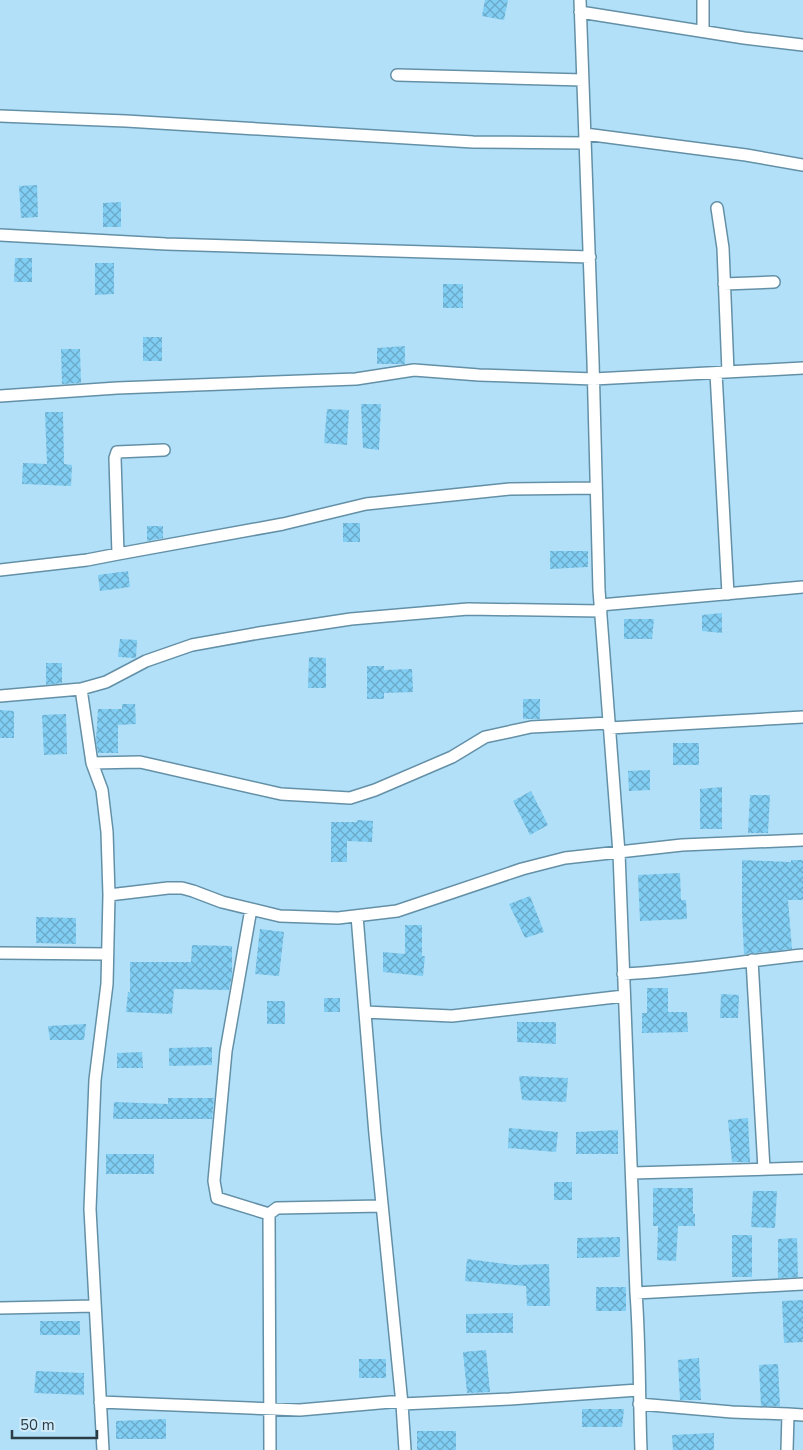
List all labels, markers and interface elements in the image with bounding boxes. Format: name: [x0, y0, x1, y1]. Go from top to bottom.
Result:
scale bar: [12, 1408, 98, 1440]
text: 50 m: [20, 1415, 55, 1435]

